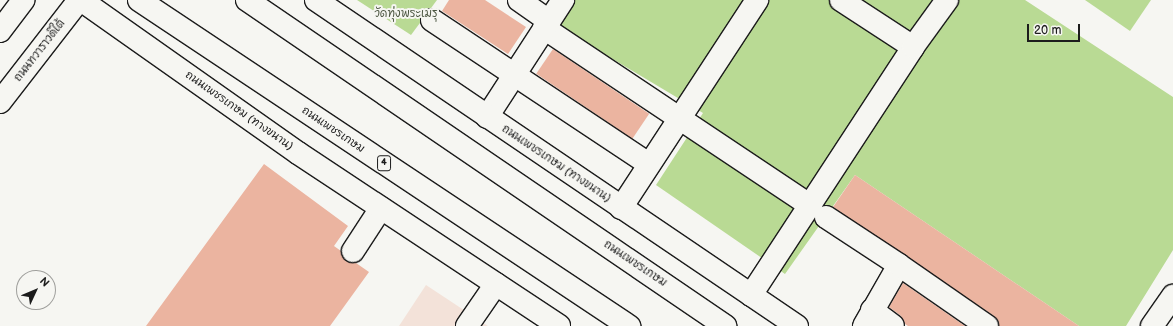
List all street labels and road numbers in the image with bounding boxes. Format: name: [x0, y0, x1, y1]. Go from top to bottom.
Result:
street label: ถนนทวาราวดีใต้: [12, 17, 68, 85]
street label: ถนนเพชรเกษม (ทางขนาน): [183, 69, 295, 153]
street label: ถนนเพชรเกษม: [299, 104, 367, 156]
street label: ถนนเพชรเกษม (ทางขนาน): [499, 123, 613, 205]
road number: 4: [377, 155, 391, 171]
street label: ถนนเพชรเกษม: [601, 238, 669, 290]

